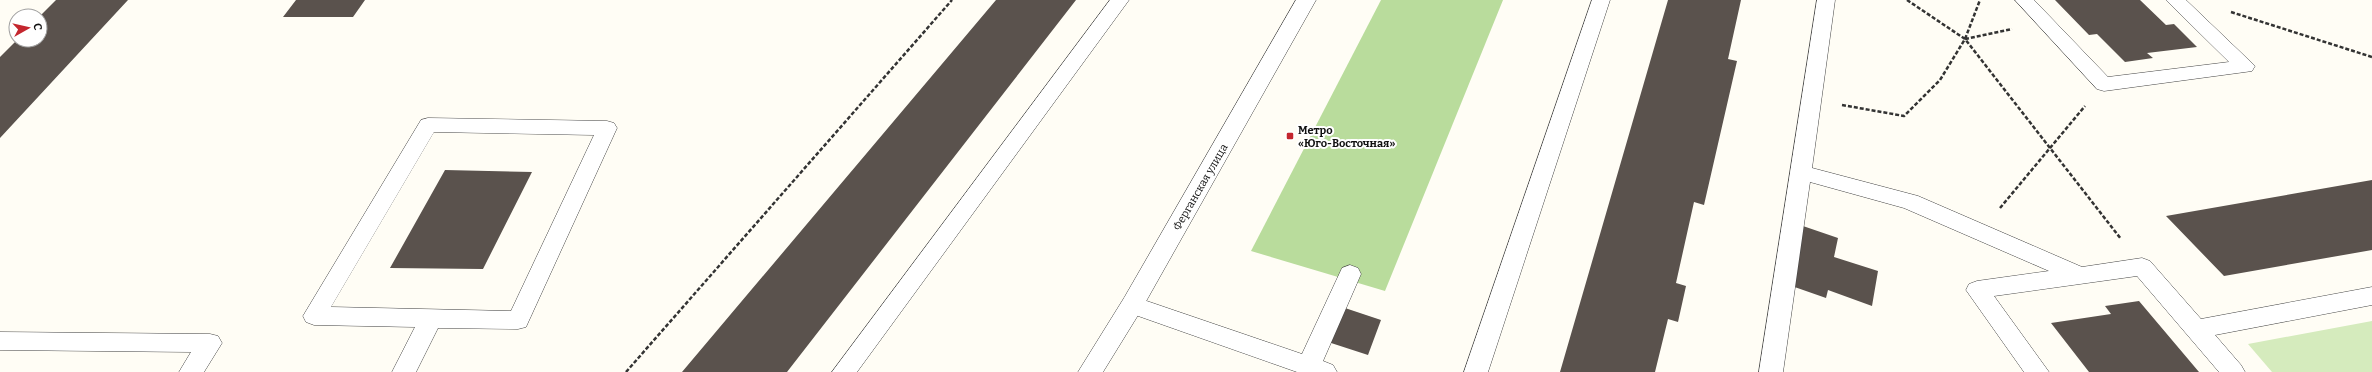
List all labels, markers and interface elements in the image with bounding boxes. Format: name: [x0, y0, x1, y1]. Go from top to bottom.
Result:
north arrow: [8, 8, 48, 48]
text: С: [30, 22, 44, 31]
place label: Метро «Юго-Восточная»: [1298, 124, 1395, 150]
marker: Метро «Юго-Восточная»: [1285, 131, 1295, 141]
street label: Ферганская улица: [1170, 142, 1231, 233]

